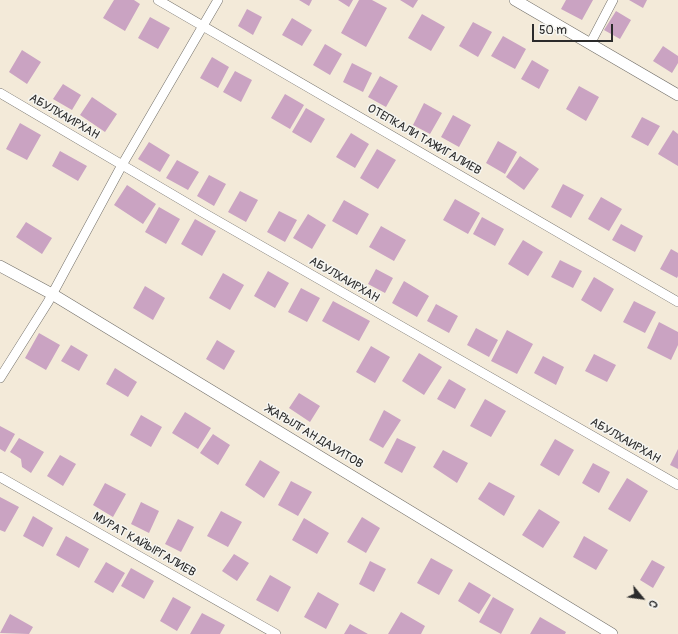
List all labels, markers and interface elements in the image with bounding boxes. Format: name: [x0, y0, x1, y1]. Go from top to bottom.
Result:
scale bar: [534, 16, 615, 42]
text: 50 m: [539, 23, 567, 38]
street label: АБУЛХАИРХАН: [26, 91, 102, 143]
street label: ОТЕПКАЛИ ТАЖИГАЛИЕВ: [364, 101, 484, 179]
street label: АБУЛХАИРХАН: [306, 254, 382, 306]
street label: ЖАРЫЛГАН ДАУИТОВ: [263, 402, 365, 472]
street label: АБУЛХАИРХАН: [587, 415, 663, 467]
street label: МУРАТ КАЙЫРГАЛИЕВ: [90, 510, 198, 580]
north arrow: [622, 578, 662, 618]
text: С: [646, 598, 660, 610]

